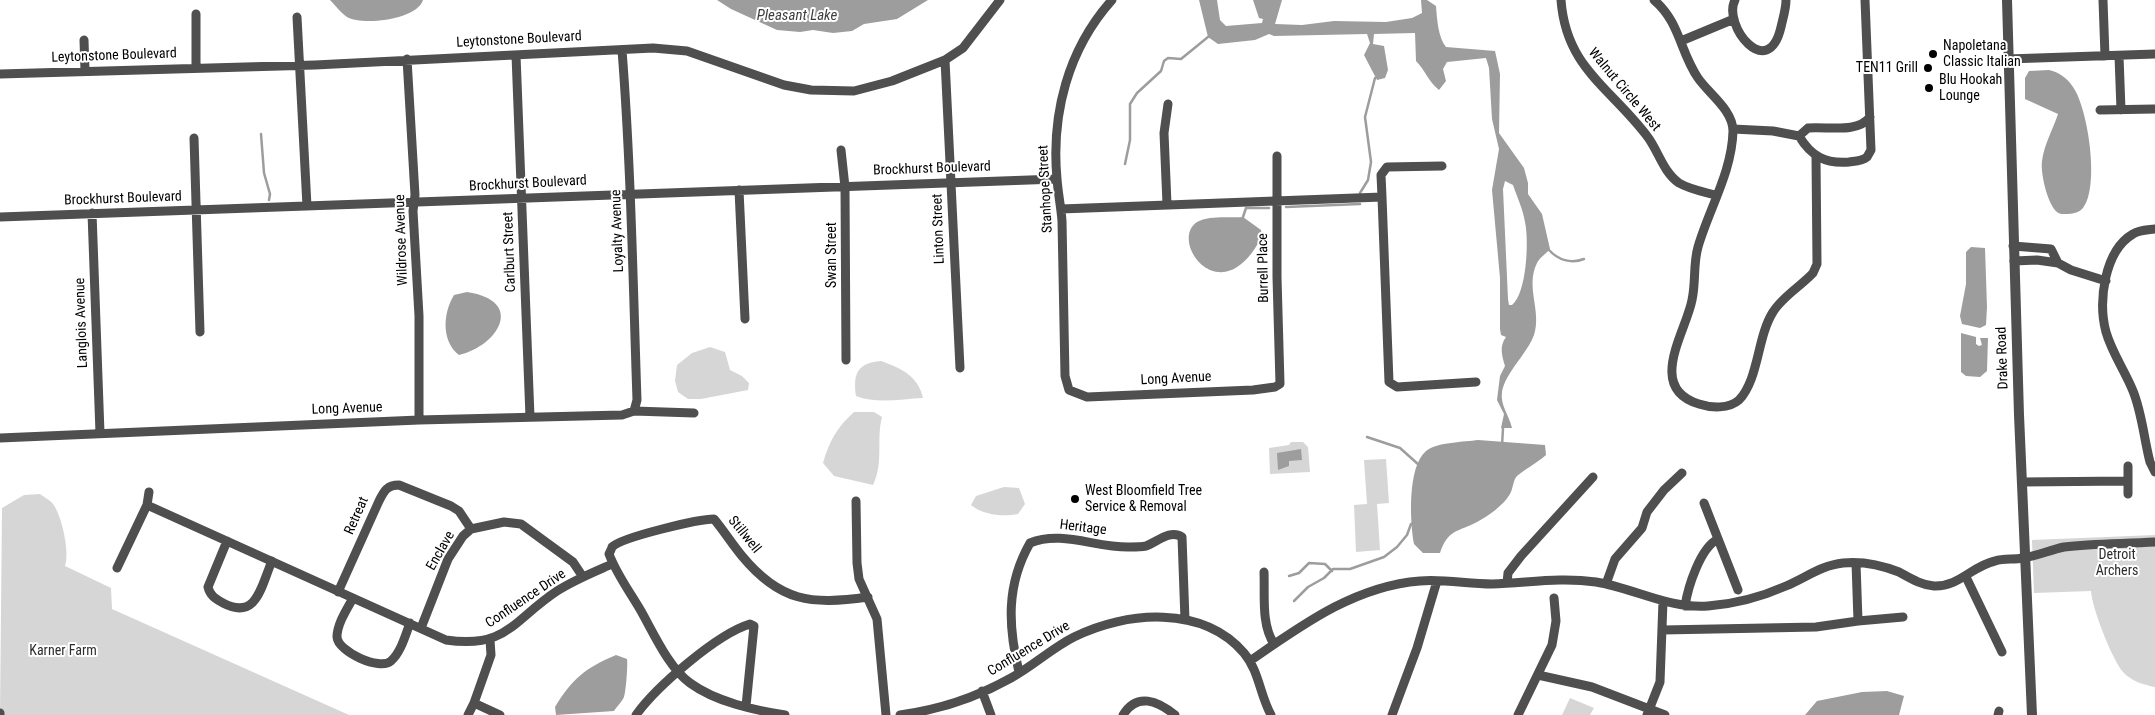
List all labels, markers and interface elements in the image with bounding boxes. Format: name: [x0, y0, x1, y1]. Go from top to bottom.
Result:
water label: Pleasant Lake: [757, 7, 837, 25]
street label: Leytonstone Boulevard: [456, 28, 582, 52]
place label: Napoletana Classic Italian: [1943, 38, 2021, 70]
street label: Leytonstone Boulevard: [51, 45, 177, 67]
street label: Walnut Circle West: [1584, 45, 1664, 135]
marker: Napoletana Classic Italian: [1927, 48, 1939, 60]
place label: TEN11 Grill: [1856, 60, 1918, 76]
marker: TEN11 Grill: [1922, 62, 1934, 74]
place label: Blu Hookah Lounge: [1939, 72, 2002, 104]
marker: Blu Hookah Lounge: [1923, 82, 1935, 94]
street label: Stanhope Street: [1035, 145, 1057, 233]
street label: Brockhurst Boulevard: [873, 159, 991, 179]
street label: Brockhurst Boulevard: [469, 173, 587, 195]
street label: Brockhurst Boulevard: [64, 189, 182, 209]
street label: Loyalty Avenue: [608, 189, 628, 273]
street label: Linton Street: [929, 193, 949, 265]
street label: Wildrose Avenue: [392, 194, 412, 286]
street label: Carlburt Street: [500, 211, 520, 293]
street label: Swan Street: [824, 222, 840, 288]
street label: Burrell Place: [1255, 233, 1273, 303]
street label: Langlois Avenue: [72, 278, 92, 368]
street label: Drake Road: [1994, 326, 2012, 390]
street label: Long Avenue: [1140, 369, 1212, 389]
street label: Long Avenue: [311, 399, 383, 419]
place label: West Bloomfield Tree Service & Removal: [1085, 483, 1202, 516]
marker: West Bloomfield Tree Service & Removal: [1069, 493, 1081, 505]
street label: Retreat: [341, 494, 373, 538]
street label: Stillwell: [724, 513, 764, 557]
street label: Heritage: [1059, 517, 1107, 539]
street label: Enclave: [423, 528, 459, 574]
park label: Detroit Archers: [2096, 547, 2138, 580]
street label: Confluence Drive: [483, 566, 569, 632]
street label: Confluence Drive: [985, 618, 1073, 680]
park label: Karner Farm: [29, 643, 97, 659]

